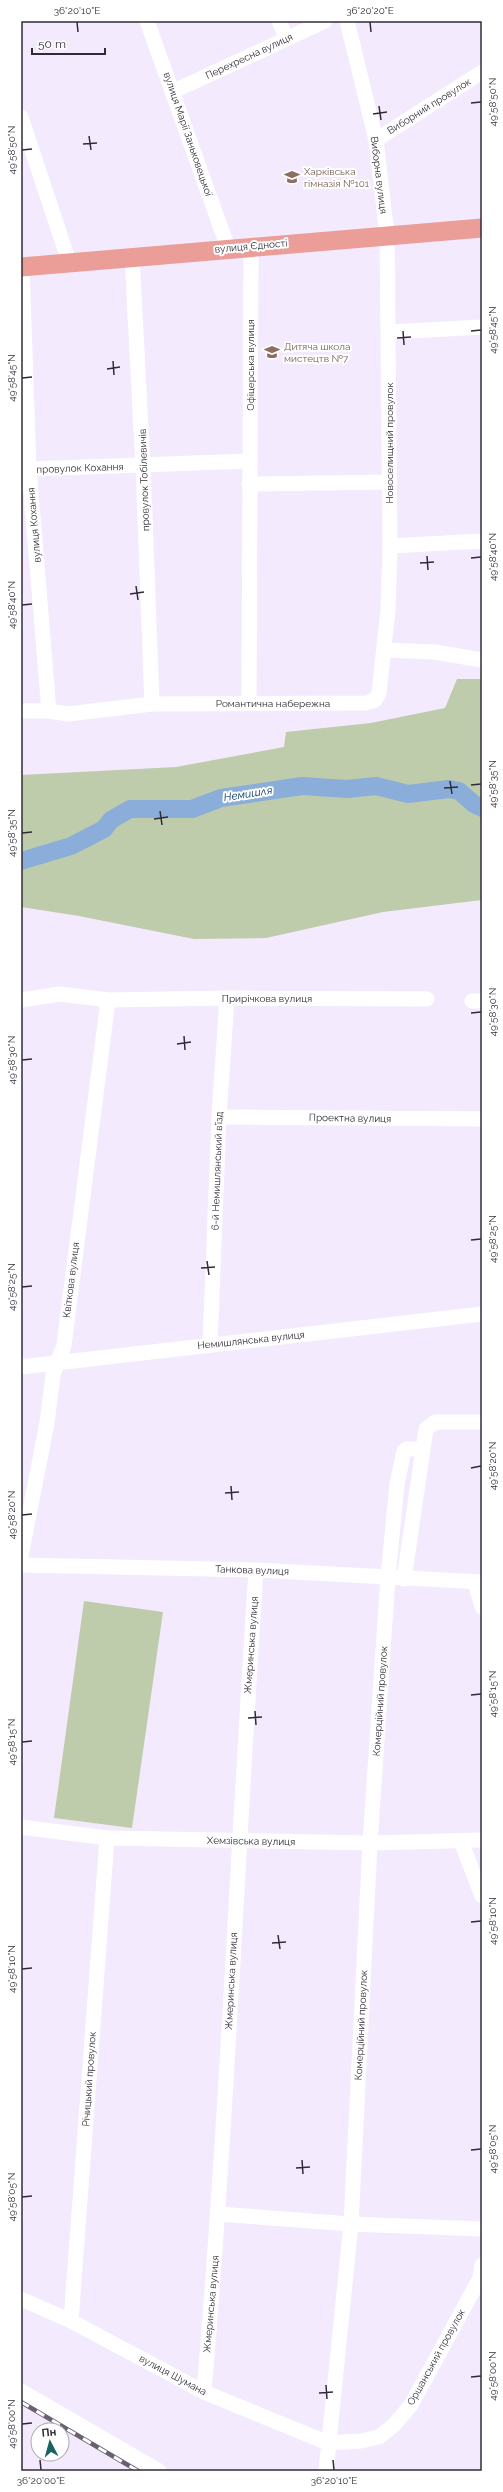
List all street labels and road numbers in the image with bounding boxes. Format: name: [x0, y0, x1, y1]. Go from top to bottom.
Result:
street label: Перехресна вулиця: [204, 31, 294, 81]
street label: вулиця Марії Заньковецької: [162, 70, 215, 198]
street label: Виборний провулок: [385, 76, 473, 136]
street label: Виборна вулиця: [369, 136, 389, 214]
street label: вулиця Єдності: [214, 237, 288, 255]
street label: Офіцерська вулиця: [245, 319, 256, 411]
street label: Новоселищний провулок: [384, 382, 395, 504]
street label: провулок Тобілевичів: [137, 429, 151, 531]
street label: провулок Кохання: [36, 461, 124, 475]
street label: вулиця Кохання: [25, 487, 43, 563]
street label: Романтична набережна: [216, 698, 330, 709]
street label: Прирічкова вулиця: [222, 993, 312, 1004]
street label: 6-й Немишлянський в’їзд: [209, 1111, 225, 1231]
street label: Проектна вулиця: [309, 1112, 391, 1124]
street label: Квіткова вулиця: [61, 1241, 81, 1319]
street label: Немишлянська вулиця: [197, 1329, 305, 1351]
street label: Танкова вулиця: [215, 1563, 289, 1577]
street label: Жмеринська вулиця: [242, 1596, 260, 1694]
street label: Комерційний провулок: [371, 1645, 389, 1757]
street label: Хемзівська вулиця: [207, 1835, 295, 1847]
street label: Жмеринська вулиця: [223, 1932, 239, 2030]
street label: Комерційний провулок: [353, 1969, 369, 2081]
street label: Річицький провулок: [80, 2031, 98, 2127]
street label: Жмеринська вулиця: [201, 2255, 221, 2353]
street label: Оршанський провулок: [405, 2307, 467, 2407]
street label: вулиця Шумана: [137, 2353, 209, 2397]

